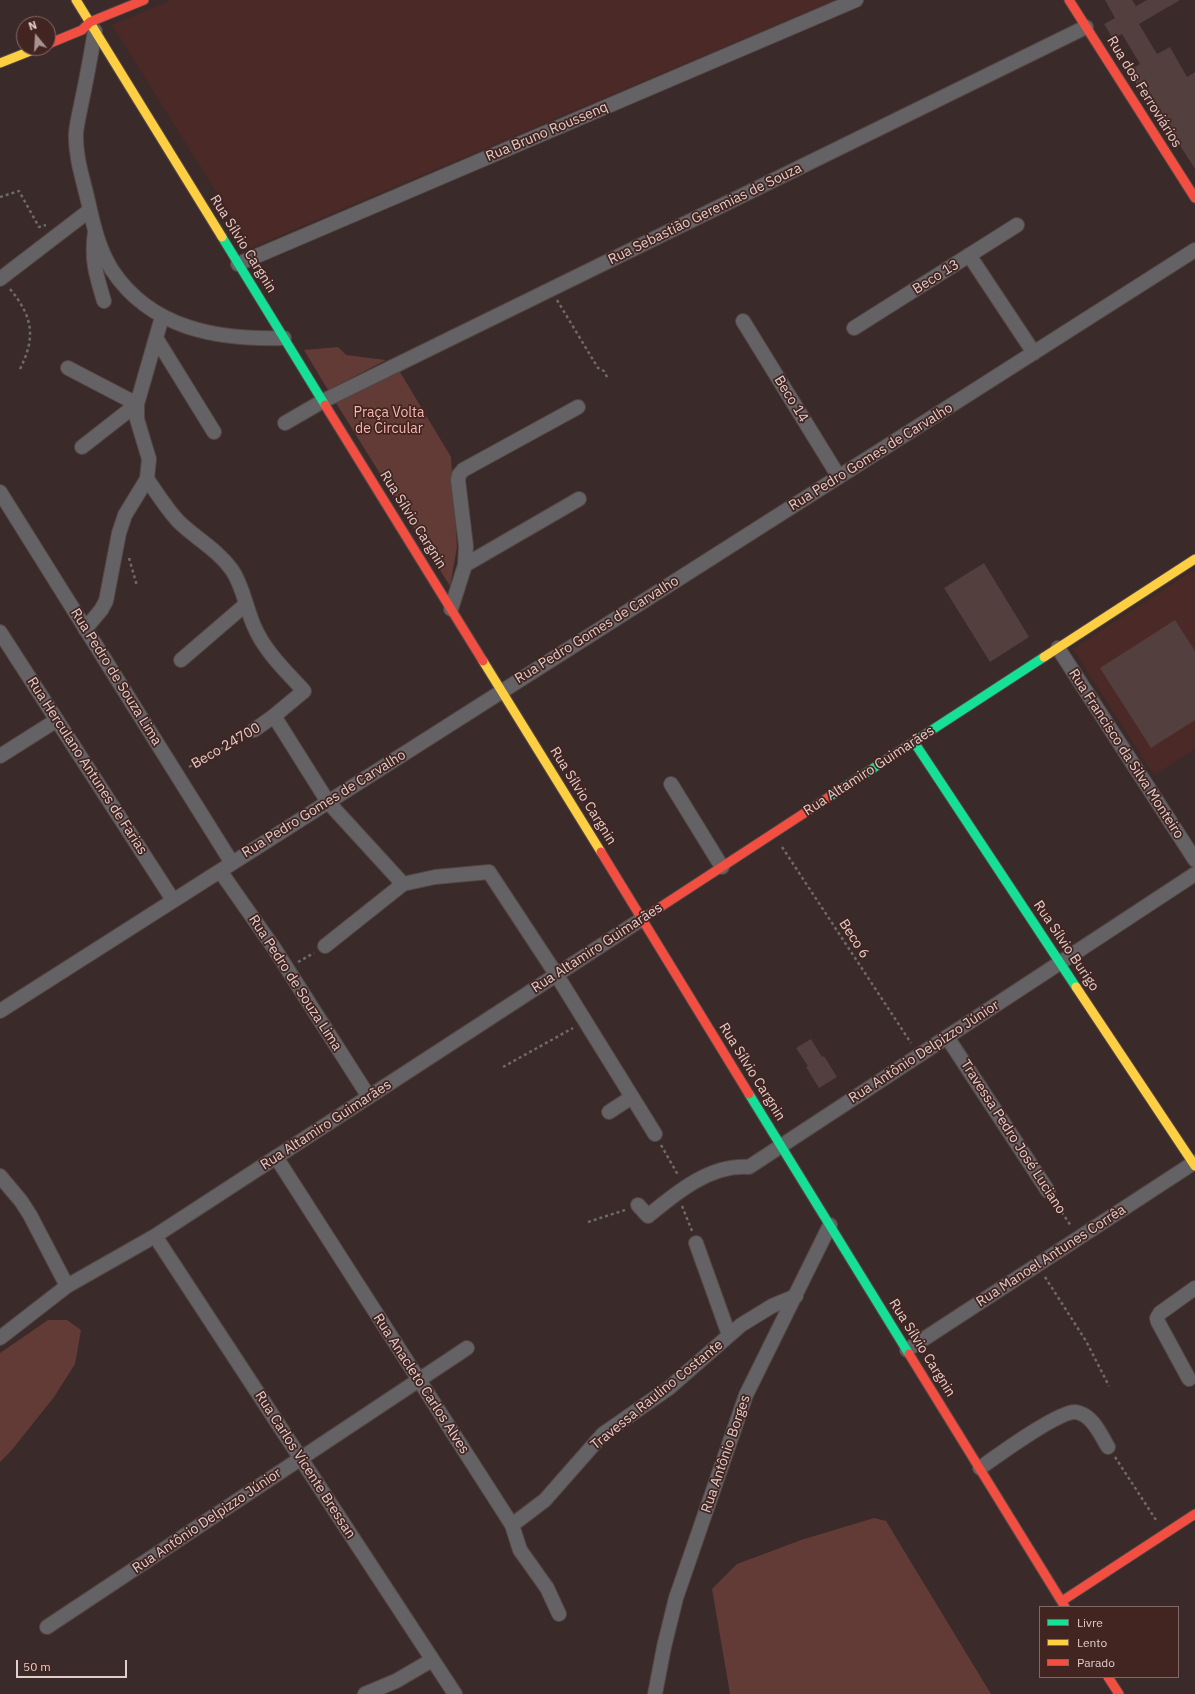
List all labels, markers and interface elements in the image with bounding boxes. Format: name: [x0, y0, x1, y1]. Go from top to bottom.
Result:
north arrow: [16, 16, 56, 56]
text: N: [27, 18, 39, 33]
street label: Rua dos Ferroviários: [1103, 33, 1185, 151]
street label: Rua Bruno Roussenq: [483, 99, 611, 165]
street label: Rua Sebastião Geremias de Souza: [605, 160, 805, 268]
street label: Rua Sílvio Cargnin: [206, 192, 280, 296]
street label: Beco 13: [910, 256, 962, 298]
street label: Beco 14: [770, 373, 812, 425]
street label: Rua Pedro Gomes de Carvalho: [786, 400, 956, 514]
park label: Praça Volta de Circular: [354, 405, 424, 438]
street label: Rua Sílvio Cargnin: [376, 468, 450, 572]
street label: Rua Pedro Gomes de Carvalho: [512, 573, 682, 687]
street label: Rua Pedro de Souza Lima: [67, 605, 165, 749]
street label: Rua Francisco da Silva Monteiro: [1065, 666, 1187, 842]
street label: Rua Herculano Antunes de Farias: [23, 674, 151, 858]
street label: Beco 24700: [188, 719, 264, 773]
street label: Rua Altamiro Guimarães: [800, 722, 938, 820]
street label: Rua Sílvio Cargnin: [546, 744, 620, 848]
street label: Rua Pedro Gomes de Carvalho: [239, 747, 409, 861]
street label: Rua Sílvio Burigo: [1030, 898, 1102, 994]
street label: Rua Altamiro Guimarães: [528, 899, 666, 997]
street label: Rua Pedro de Souza Lima: [245, 912, 345, 1054]
street label: Beco 6: [835, 916, 873, 962]
street label: Rua Antônio Delpizzo Júnior: [846, 997, 1002, 1107]
street label: Rua Sílvio Cargnin: [715, 1020, 789, 1124]
street label: Travessa Pedro José Luciano: [957, 1057, 1069, 1217]
street label: Rua Altamiro Guimarães: [257, 1076, 395, 1174]
street label: Rua Manoel Antunes Corrêa: [973, 1201, 1129, 1311]
street label: Rua Sílvio Cargnin: [885, 1296, 959, 1400]
street label: Rua Anacleto Carlos Alves: [369, 1311, 473, 1457]
street label: Travessa Raulino Costante: [587, 1336, 727, 1454]
street label: Rua Carlos Vicente Bressan: [251, 1388, 359, 1542]
street label: Rua Antônio Borges: [698, 1393, 754, 1515]
street label: Rua Antônio Delpizzo Júnior: [129, 1465, 285, 1577]
legend: [1039, 1606, 1179, 1678]
text: Livre: [1077, 1615, 1103, 1630]
text: Lento: [1077, 1635, 1107, 1650]
scale bar: [18, 1652, 129, 1678]
text: Parado: [1077, 1655, 1115, 1670]
text: 50 m: [23, 1659, 51, 1674]

